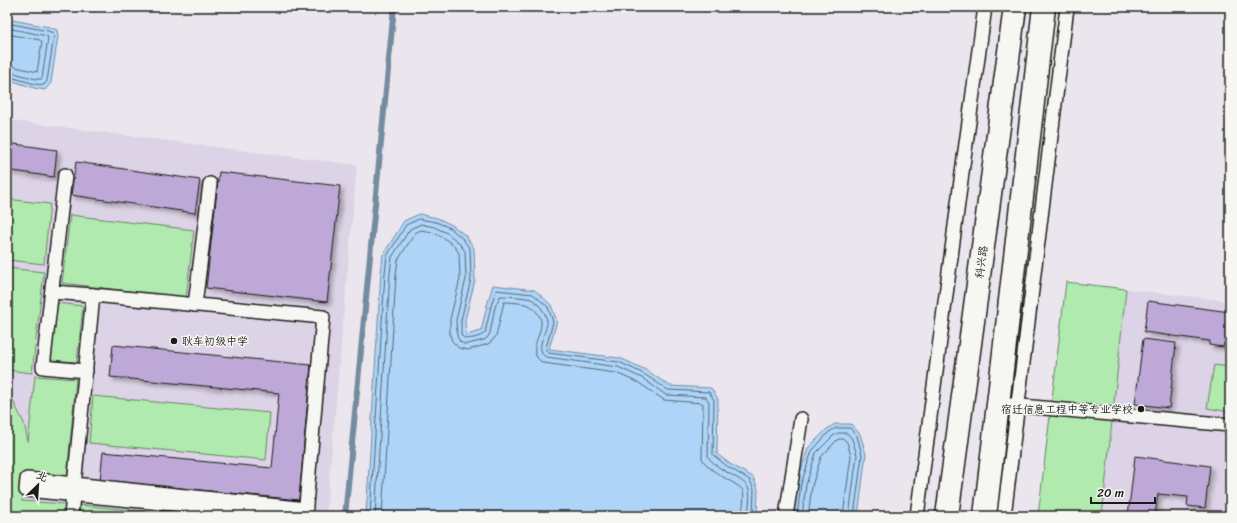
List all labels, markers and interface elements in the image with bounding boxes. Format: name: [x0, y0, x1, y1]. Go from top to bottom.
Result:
street label: 科兴路: [970, 244, 993, 280]
place label: 耿车初级中学: [182, 332, 248, 351]
marker: 耿车初级中学: [169, 336, 179, 346]
place label: 宿迁信息工程中等专业学校: [1001, 400, 1133, 419]
marker: 宿迁信息工程中等专业学校: [1136, 404, 1146, 414]
north arrow: [18, 465, 58, 505]
text: 北: [33, 465, 51, 487]
scale bar: [1091, 479, 1155, 505]
text: 20 m: [1097, 482, 1124, 504]

